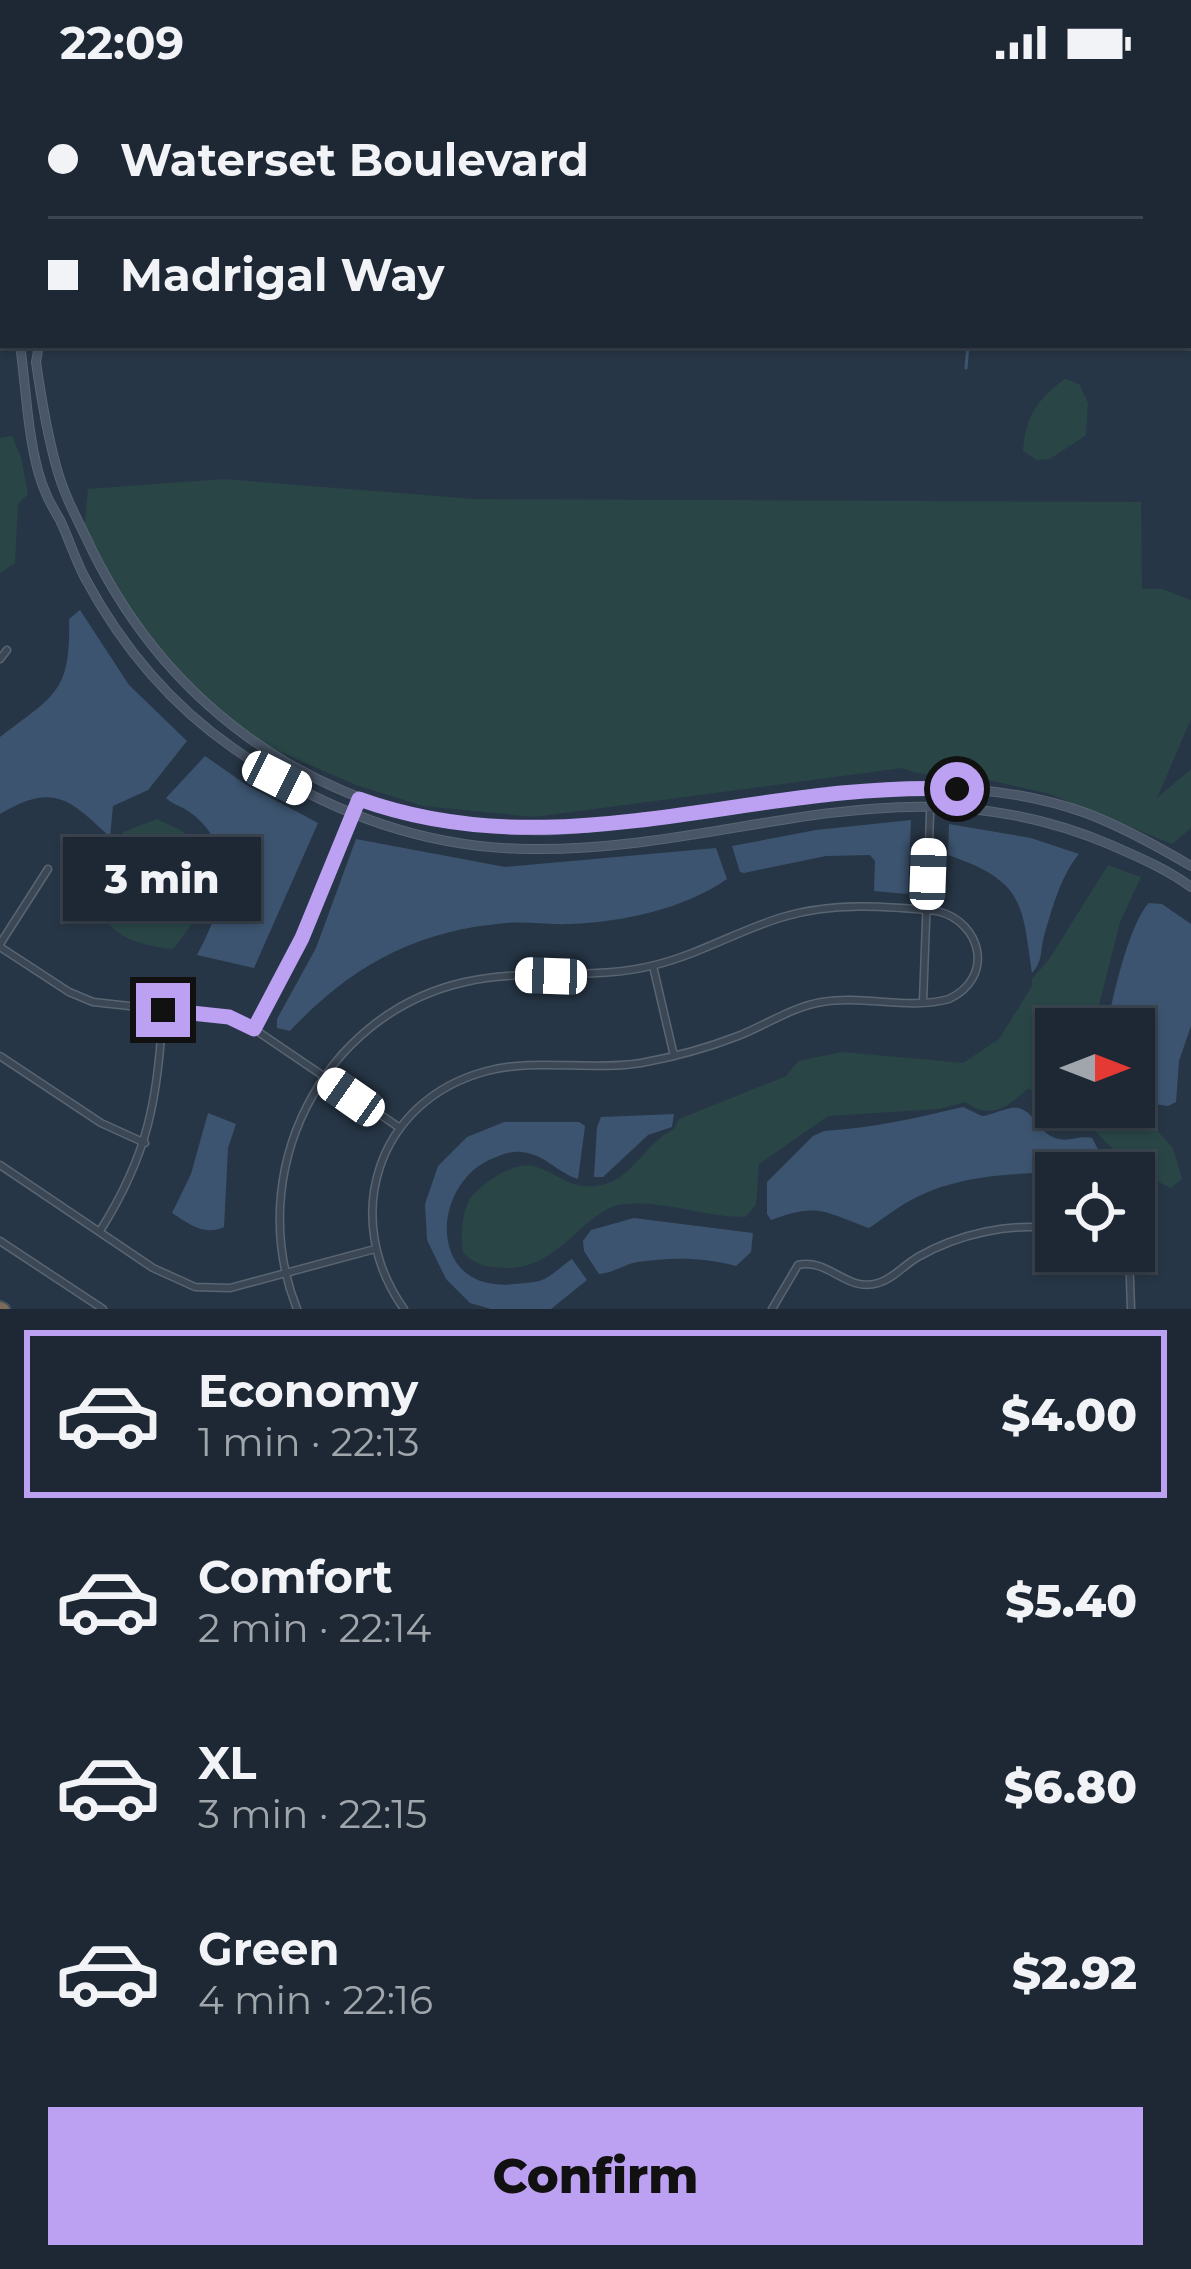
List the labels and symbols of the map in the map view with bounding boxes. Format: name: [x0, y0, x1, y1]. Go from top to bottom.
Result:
car: [237, 746, 317, 810]
route start: [930, 762, 984, 816]
callout: 3 min: [64, 836, 262, 920]
car: [909, 837, 947, 911]
car: [514, 957, 588, 995]
route end: [136, 983, 190, 1037]
north arrow: [1035, 1008, 1155, 1128]
car: [311, 1062, 391, 1132]

